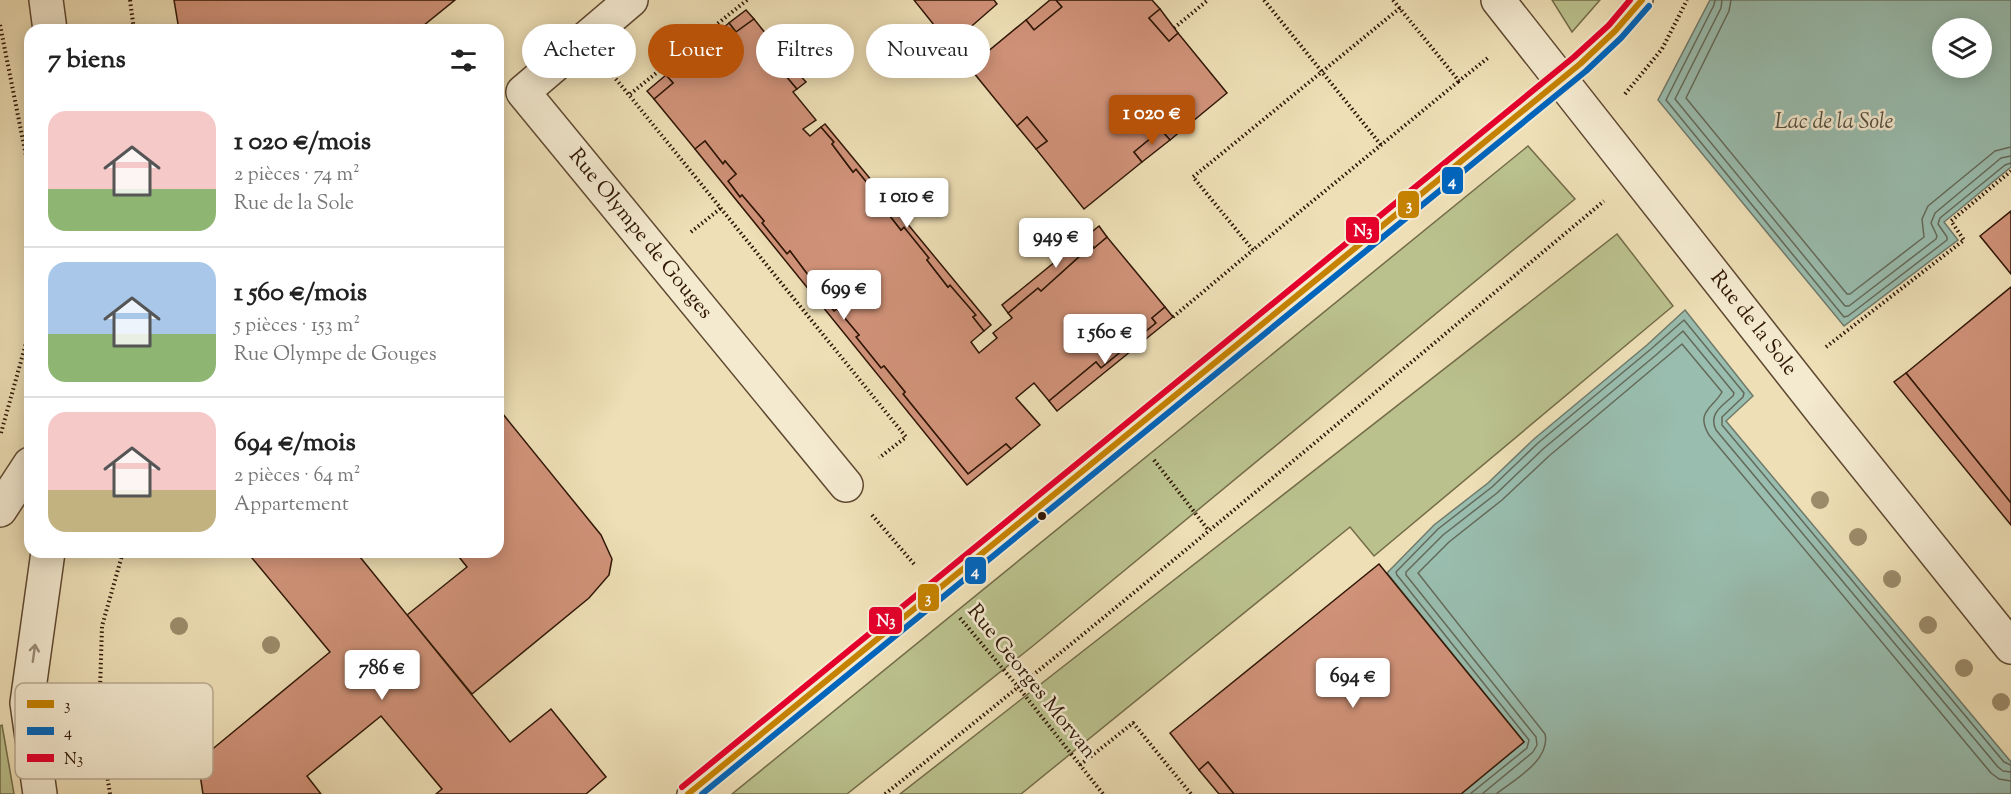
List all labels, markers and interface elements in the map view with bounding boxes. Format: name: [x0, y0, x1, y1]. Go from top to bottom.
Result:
map controls: [1932, 18, 1992, 78]
button: layers: [1932, 18, 1992, 78]
chip: Acheter: [522, 24, 636, 78]
chip: Louer: [648, 24, 744, 78]
chip: Filtres: [756, 24, 854, 78]
chip: Nouveau: [866, 24, 990, 78]
text: 7 biens: [48, 42, 126, 79]
icon: filters: [447, 44, 480, 77]
pin: 1 020 €: [1097, 95, 1207, 146]
text: 1 020 €: [1123, 100, 1181, 129]
water label: Lac de la Sole: [1775, 107, 1894, 139]
text: 1 020 €/mois: [234, 124, 371, 161]
icon: home: [96, 135, 168, 207]
street label: Rue Olympe de Gouges: [561, 142, 719, 326]
text: 2 pièces · 74 m²: [234, 161, 360, 190]
line badge: 4: [1441, 166, 1464, 195]
text: 4: [1447, 171, 1456, 194]
pin: 1 010 €: [852, 178, 962, 229]
text: 1 010 €: [879, 183, 935, 212]
text: Rue de la Sole: [234, 190, 354, 219]
line badge: 3: [1397, 190, 1420, 219]
text: 3: [1406, 195, 1413, 218]
line badge: N3: [1345, 216, 1380, 244]
pin: 949 €: [1014, 218, 1098, 269]
text: N3: [1353, 221, 1373, 244]
text: 949 €: [1033, 223, 1079, 252]
street label: Rue de la Sole: [1702, 265, 1804, 383]
pin: 699 €: [802, 270, 886, 321]
text: 1 560 €/mois: [234, 275, 367, 312]
text: 699 €: [821, 275, 867, 304]
icon: home: [96, 286, 168, 358]
text: 5 pièces · 153 m²: [234, 312, 360, 341]
pin: 1 560 €: [1050, 314, 1160, 365]
text: 1 560 €: [1078, 319, 1132, 348]
text: Rue Olympe de Gouges: [234, 341, 437, 370]
text: 694 €/mois: [234, 425, 356, 462]
icon: home: [96, 436, 168, 508]
text: 2 pièces · 64 m²: [234, 462, 361, 491]
text: Appartement: [234, 491, 349, 520]
unlabelled marker: [1036, 510, 1048, 522]
line badge: 4: [964, 556, 987, 585]
text: 4: [970, 561, 979, 584]
line badge: 3: [917, 583, 940, 612]
text: 3: [925, 588, 932, 611]
street label: Rue Georges Morvan: [959, 598, 1103, 766]
line badge: N3: [868, 606, 903, 635]
text: N3: [876, 611, 896, 634]
one-way arrow: [29, 643, 40, 663]
pin: 786 €: [340, 650, 424, 701]
text: 786 €: [359, 655, 405, 684]
pin: 694 €: [1311, 658, 1395, 709]
text: 694 €: [1330, 663, 1376, 692]
legend: [15, 683, 213, 779]
text: 3: [64, 695, 70, 718]
text: 4: [64, 722, 72, 745]
text: N3: [64, 749, 83, 772]

